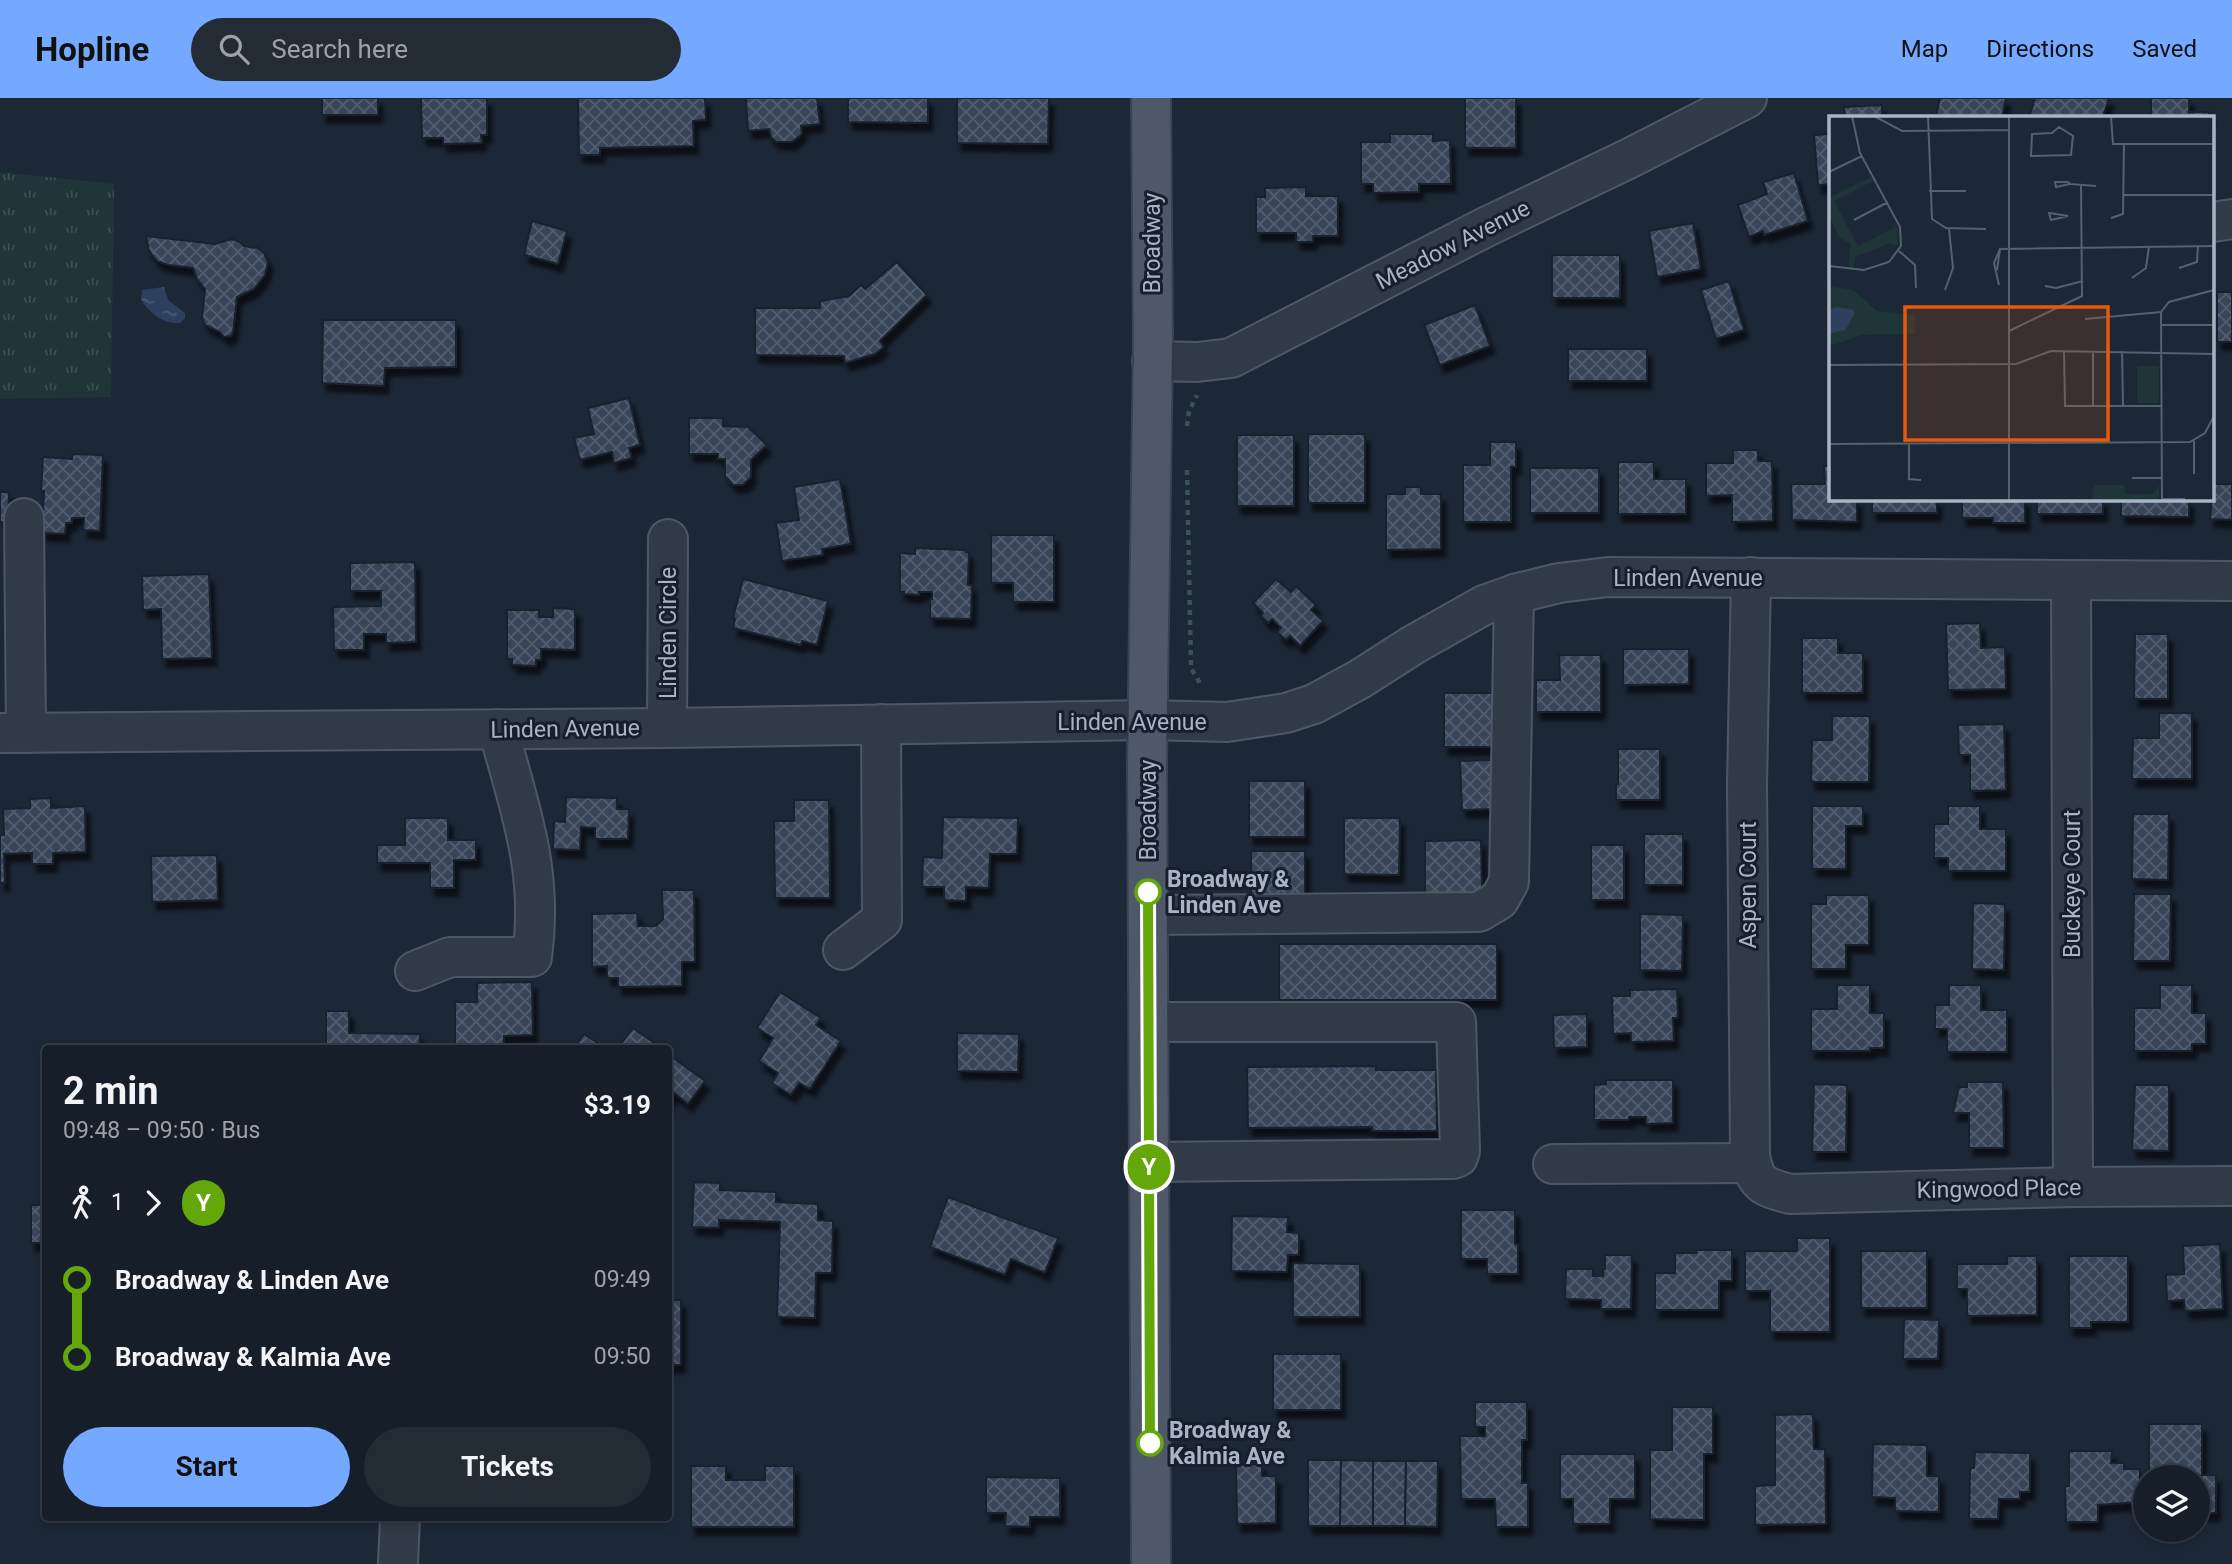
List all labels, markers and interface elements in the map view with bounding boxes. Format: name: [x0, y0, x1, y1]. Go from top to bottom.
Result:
search box: [191, 18, 681, 81]
text: Hopline: [35, 30, 149, 69]
icon: search: [215, 30, 253, 68]
text: Search here: [271, 34, 408, 64]
text: Map: [1901, 35, 1948, 63]
text: Directions: [1986, 35, 2094, 63]
text: Saved: [2132, 35, 2197, 63]
inset map: [1829, 116, 2214, 500]
street label: Broadway: [1139, 192, 1166, 294]
street label: Meadow Avenue: [1372, 195, 1534, 295]
street label: Linden Avenue: [1613, 565, 1763, 592]
street label: Linden Circle: [655, 567, 682, 699]
street label: Linden Avenue: [1057, 709, 1207, 736]
street label: Linden Avenue: [490, 714, 640, 744]
street label: Broadway: [1135, 759, 1162, 861]
street label: Buckeye Court: [2059, 810, 2086, 958]
street label: Aspen Court: [1735, 821, 1762, 949]
place label: Broadway & Linden Ave: [1167, 866, 1289, 919]
marker: Broadway & Linden Ave: [1135, 879, 1161, 905]
text: 2 min: [63, 1069, 159, 1113]
text: $3.19: [584, 1090, 651, 1120]
text: 09:48 – 09:50 · Bus: [63, 1117, 260, 1144]
line badge: Y: [1126, 1144, 1172, 1190]
text: Y: [1142, 1153, 1156, 1181]
street label: Kingwood Place: [1916, 1174, 2082, 1204]
icon: walk: [63, 1184, 101, 1222]
icon: forward: [134, 1184, 172, 1222]
text: 1: [111, 1189, 124, 1216]
text: Y: [196, 1189, 211, 1217]
text: Broadway & Linden Ave: [115, 1265, 389, 1295]
text: 09:49: [594, 1266, 651, 1293]
text: Broadway & Kalmia Ave: [115, 1342, 391, 1372]
text: 09:50: [594, 1343, 651, 1370]
place label: Broadway & Kalmia Ave: [1169, 1417, 1291, 1470]
button: Start: [63, 1427, 350, 1507]
button: Tickets: [364, 1427, 651, 1507]
marker: Broadway & Kalmia Ave: [1137, 1430, 1163, 1456]
map controls: [2133, 1465, 2210, 1542]
button: layers: [2133, 1465, 2210, 1542]

